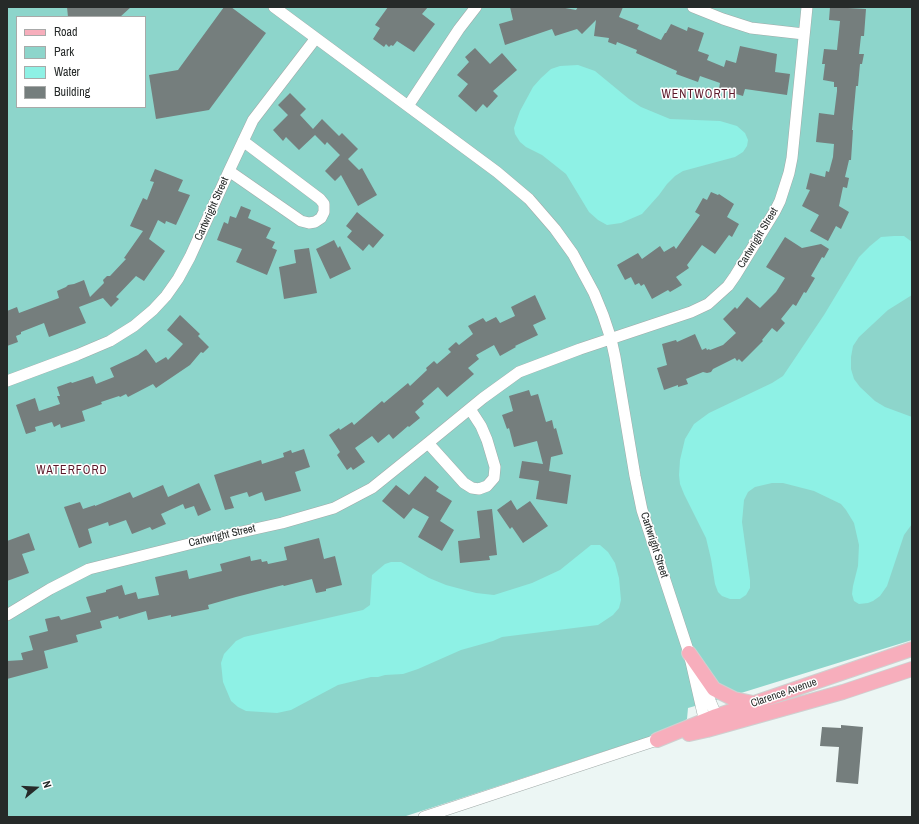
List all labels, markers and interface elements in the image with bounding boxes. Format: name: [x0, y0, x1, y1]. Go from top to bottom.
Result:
legend: [16, 16, 146, 108]
text: Road: [54, 24, 78, 40]
text: Park: [54, 44, 74, 60]
text: Water: [54, 64, 80, 80]
text: Building: [54, 84, 90, 100]
district label: WENTWORTH: [662, 88, 736, 102]
street label: Cartwright Street: [192, 175, 232, 243]
street label: Cartwright Street: [735, 205, 781, 271]
district label: WATERFORD: [36, 464, 108, 478]
street label: Cartwright Street: [637, 511, 671, 579]
street label: Cartwright Street: [187, 522, 257, 550]
street label: Clarence Avenue: [749, 676, 819, 710]
north arrow: [16, 768, 56, 808]
text: N: [40, 779, 55, 790]

